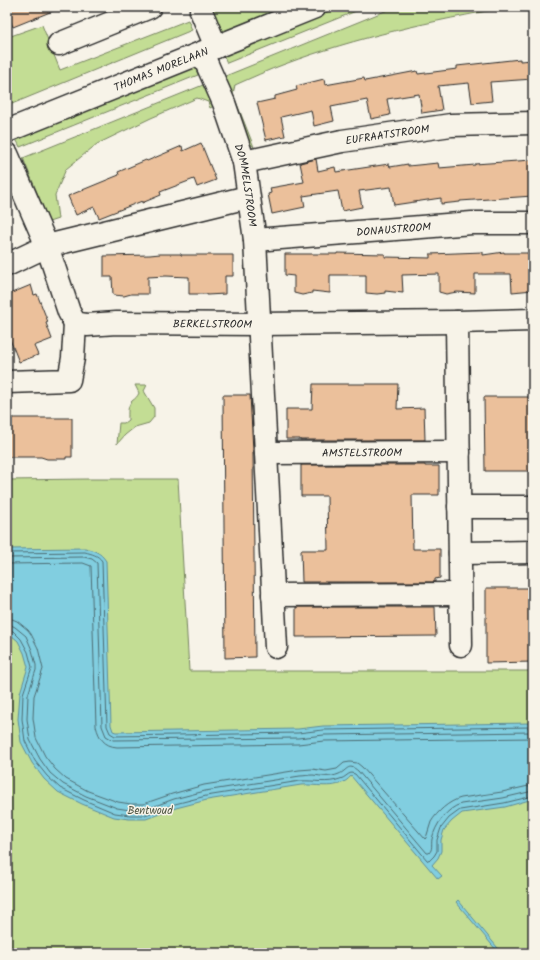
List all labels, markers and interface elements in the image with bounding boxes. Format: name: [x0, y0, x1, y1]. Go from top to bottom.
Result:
street label: THOMAS MORELAAN: [111, 43, 212, 97]
street label: EUFRAATSTROOM: [344, 120, 431, 150]
street label: DOMMELSTROOM: [228, 141, 261, 228]
street label: DONAUSTROOM: [356, 218, 432, 242]
street label: BERKELSTROOM: [173, 315, 252, 334]
street label: AMSTELSTROOM: [322, 444, 402, 463]
park label: Bentwoud: [127, 802, 173, 820]

